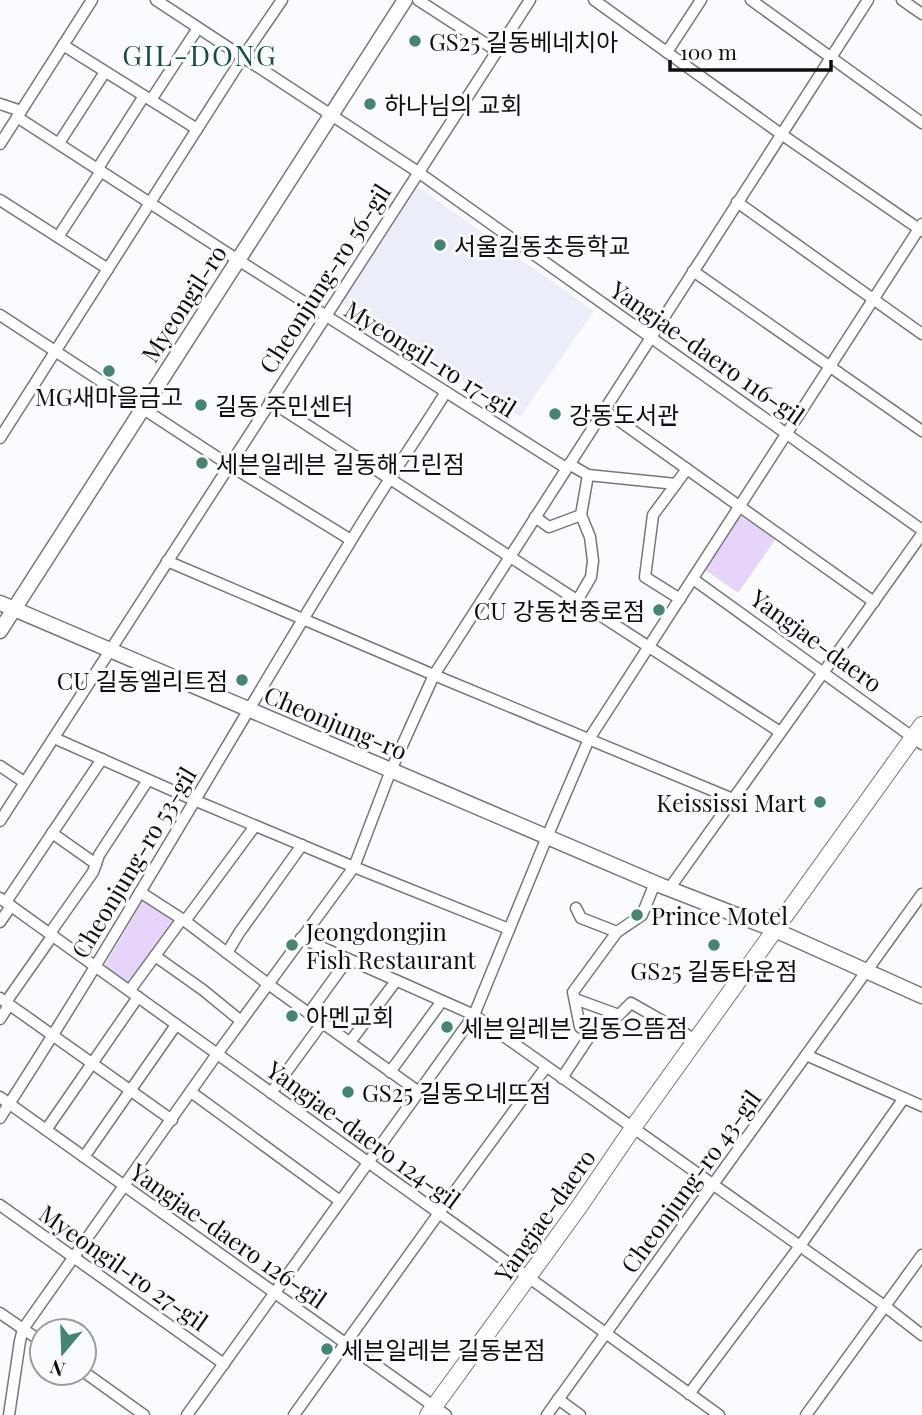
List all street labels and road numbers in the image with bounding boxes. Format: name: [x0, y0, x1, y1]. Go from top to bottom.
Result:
street label: Cheonjung-ro 56-gil: [251, 177, 397, 379]
street label: Myeongil-ro: [133, 238, 233, 368]
street label: Yangjae-daero 116-gil: [604, 272, 811, 431]
street label: Myeongil-ro 17-gil: [339, 292, 523, 424]
street label: Yangjae-daero: [744, 581, 889, 699]
street label: Cheonjung-ro: [260, 677, 412, 767]
street label: Cheonjung-ro 53-gil: [63, 760, 203, 964]
street label: Yangjae-daero 124-gil: [260, 1052, 467, 1215]
street label: Cheonjung-ro 43-gil: [613, 1083, 767, 1279]
street label: Yangjae-daero: [486, 1142, 602, 1289]
street label: Yangjae-daero 126-gil: [124, 1155, 334, 1315]
street label: Myeongil-ro 27-gil: [33, 1197, 215, 1337]

